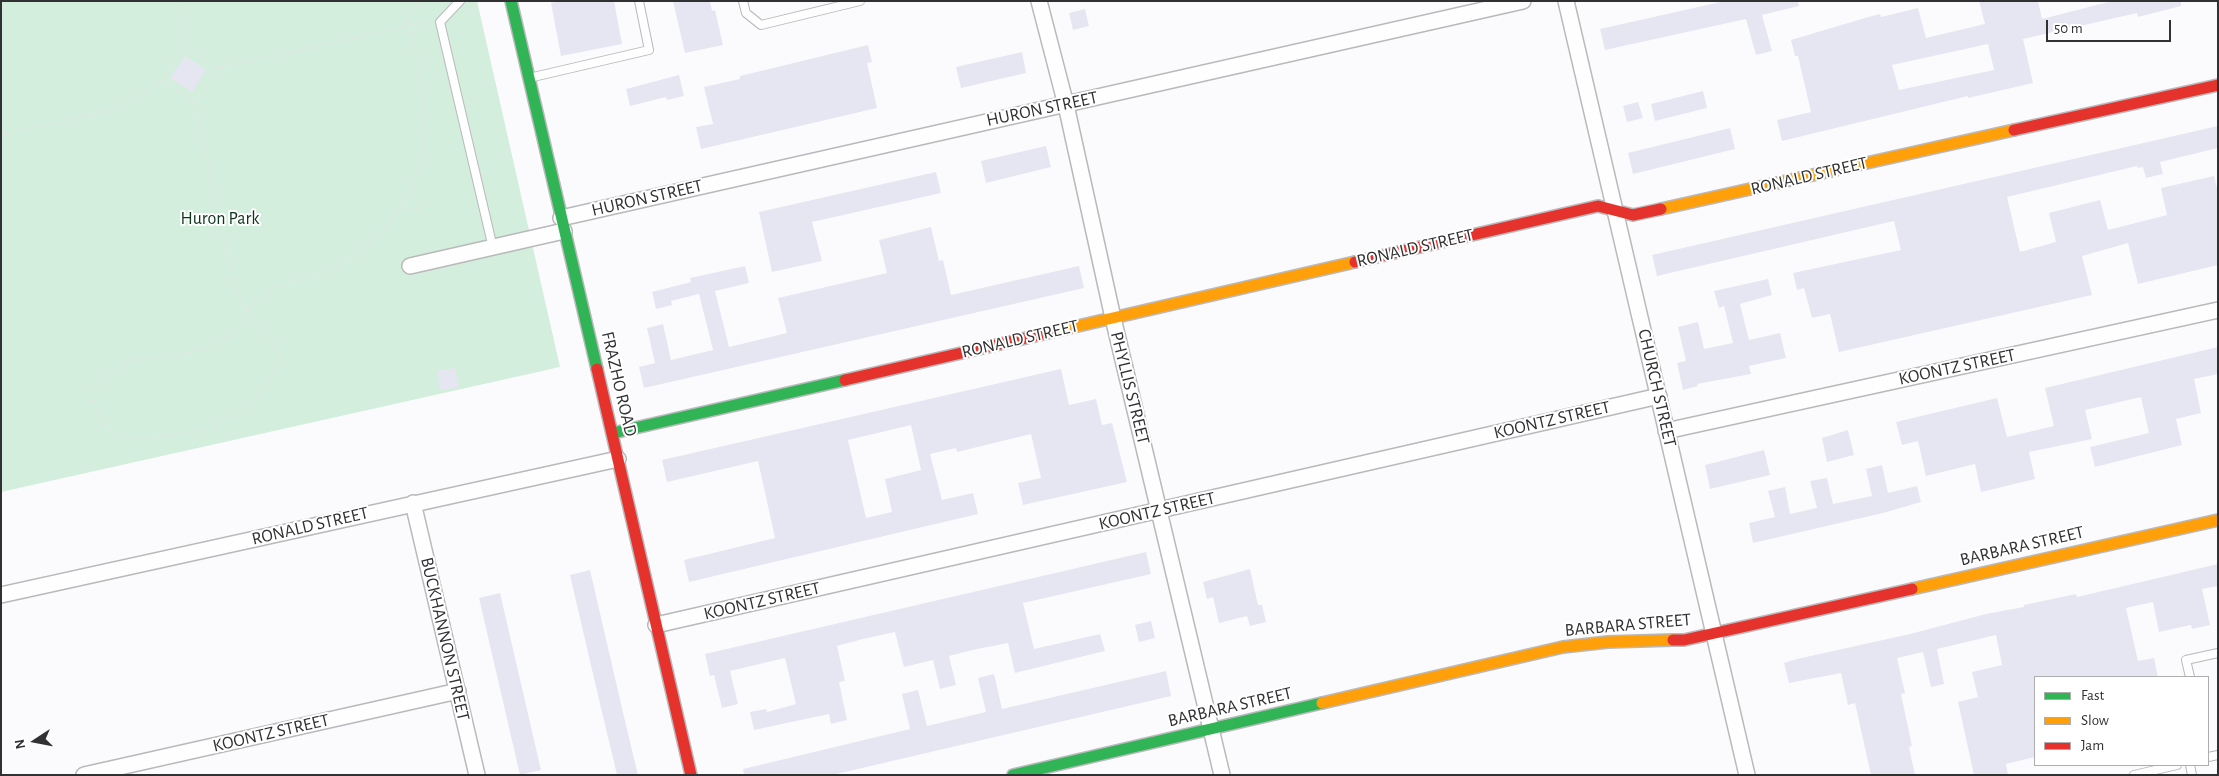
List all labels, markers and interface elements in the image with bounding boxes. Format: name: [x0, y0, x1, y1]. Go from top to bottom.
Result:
scale bar: [2049, 10, 2174, 42]
text: 50 m: [2054, 21, 2083, 36]
street label: HURON STREET: [984, 87, 1100, 131]
street label: RONALD STREET: [1748, 152, 1870, 200]
street label: HURON STREET: [589, 175, 705, 221]
park label: Huron Park: [181, 208, 259, 230]
street label: RONALD STREET: [1354, 224, 1476, 272]
street label: RONALD STREET: [959, 315, 1081, 363]
street label: CHURCH STREET: [1633, 327, 1681, 449]
street label: FRAZHO ROAD: [596, 329, 642, 439]
street label: PHYLLIS STREET: [1106, 329, 1154, 447]
street label: KOONTZ STREET: [1897, 344, 2017, 390]
street label: KOONTZ STREET: [1492, 396, 1612, 444]
street label: KOONTZ STREET: [1097, 487, 1217, 535]
street label: RONALD STREET: [249, 502, 371, 550]
street label: BARBARA STREET: [1958, 521, 2086, 571]
street label: BUCKHANNON STREET: [416, 555, 474, 723]
street label: KOONTZ STREET: [702, 577, 822, 625]
street label: BARBARA STREET: [1564, 609, 1692, 641]
legend: [2034, 676, 2209, 766]
street label: BARBARA STREET: [1166, 682, 1294, 732]
text: Fast: [2081, 688, 2104, 703]
street label: KOONTZ STREET: [211, 709, 331, 757]
text: Slow: [2081, 713, 2109, 728]
north arrow: [10, 716, 60, 766]
text: N: [12, 738, 28, 750]
text: Jam: [2081, 738, 2104, 753]

